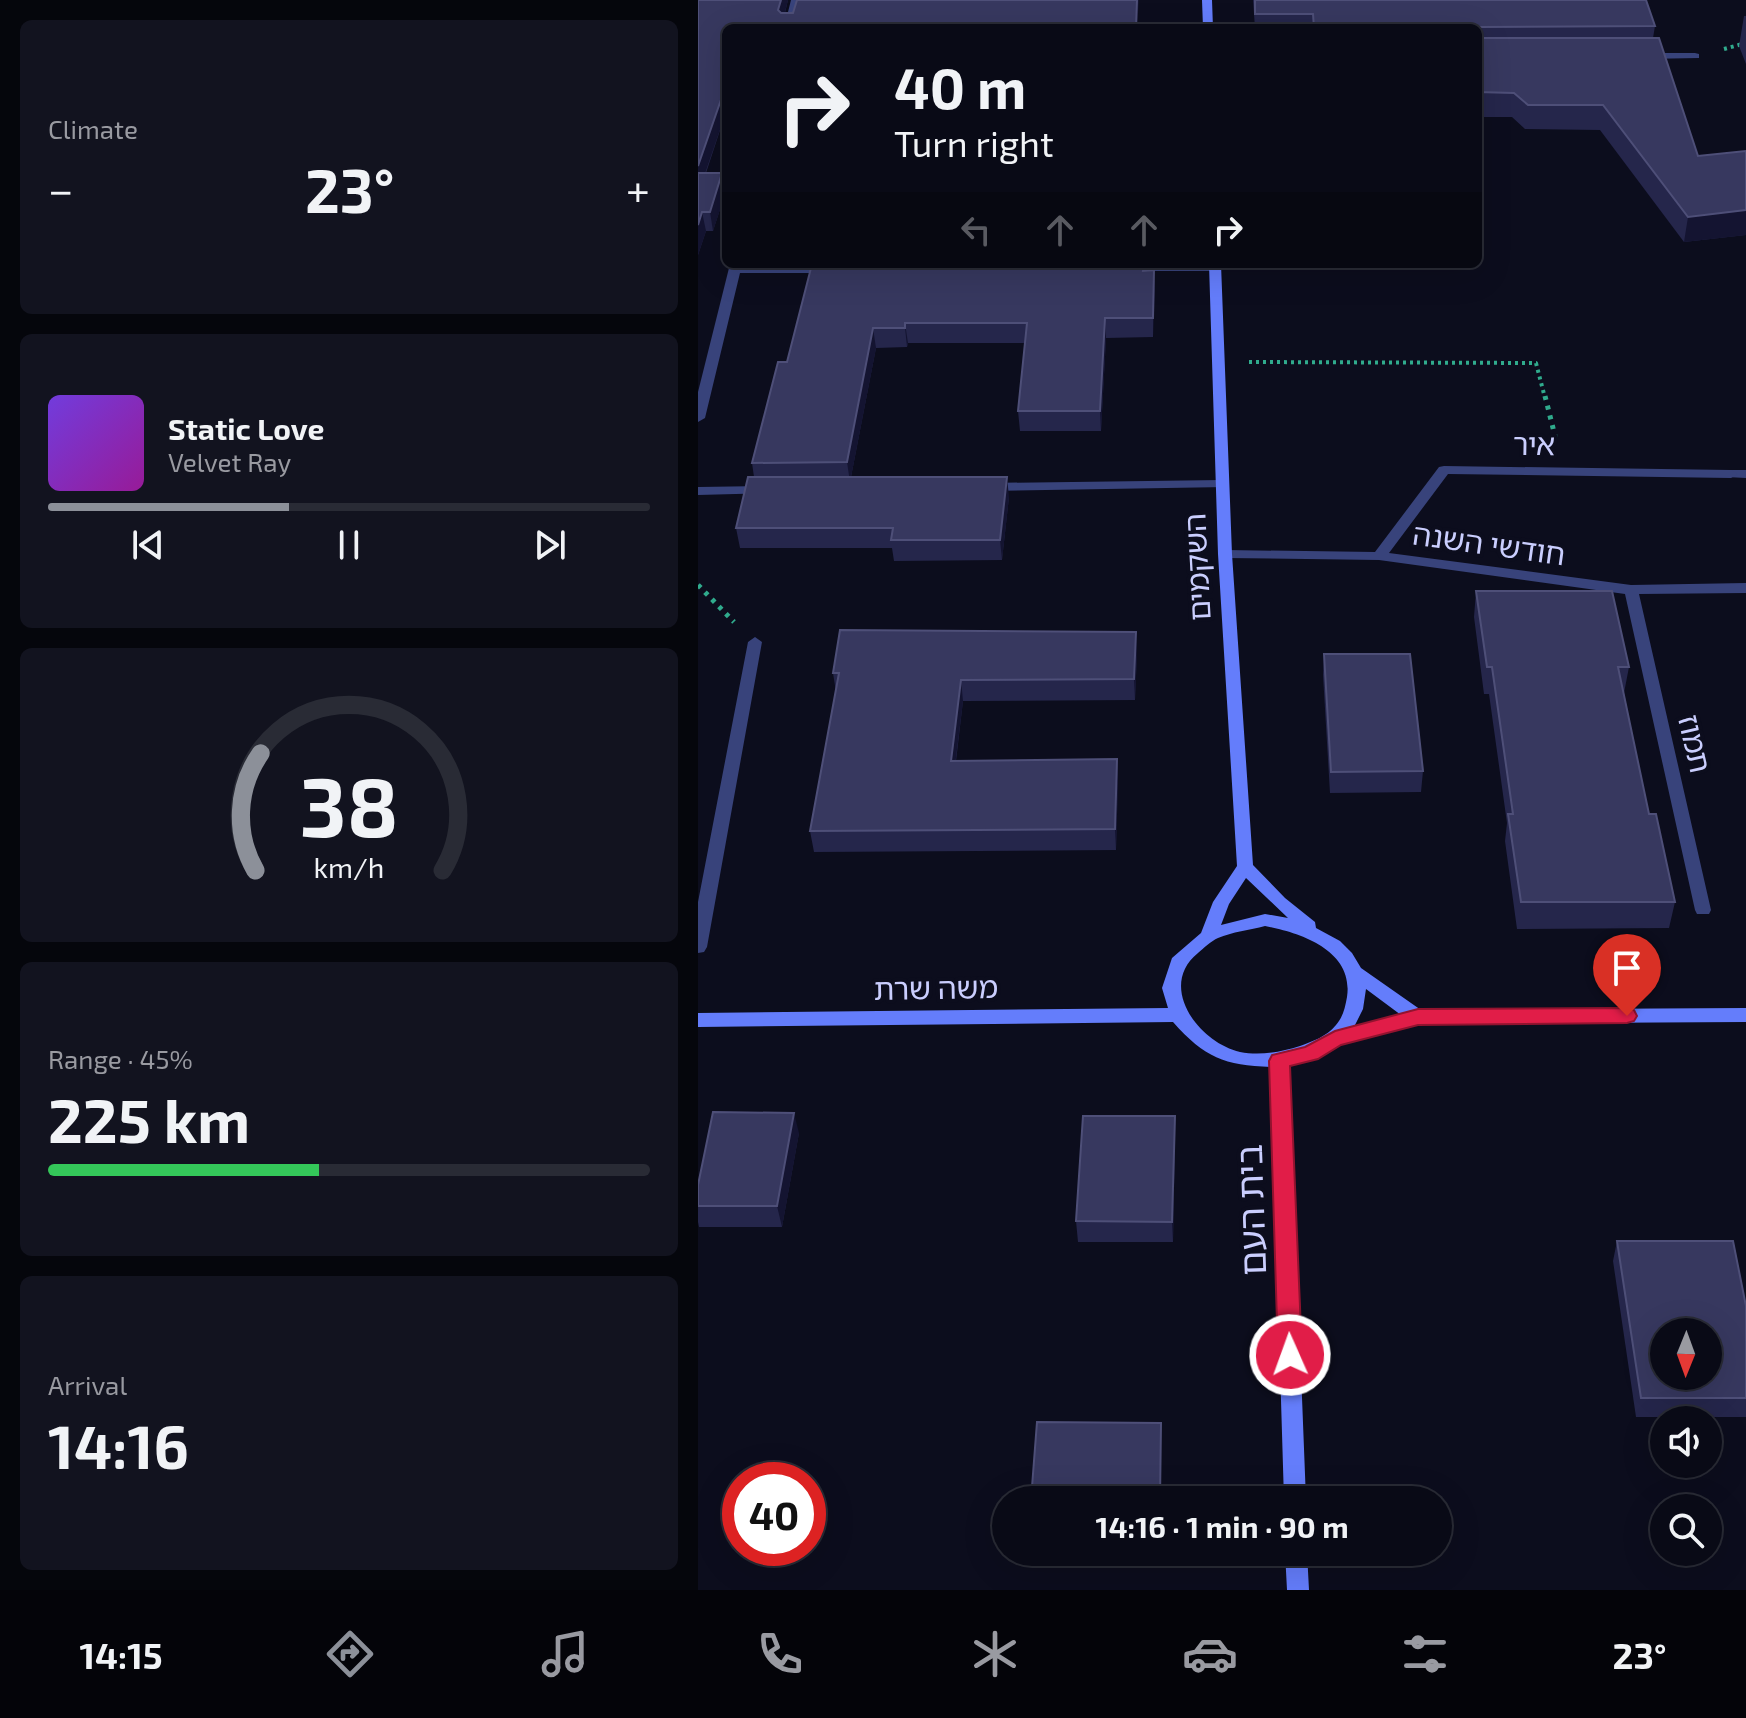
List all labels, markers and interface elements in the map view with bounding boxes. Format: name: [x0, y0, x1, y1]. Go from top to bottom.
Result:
text: 40 m: [894, 53, 1026, 120]
icon: right: [762, 56, 866, 160]
text: Climate: [48, 113, 138, 144]
text: Turn right: [894, 121, 1054, 164]
text: 23°: [305, 153, 395, 225]
text: −: [48, 162, 74, 215]
text: +: [626, 162, 650, 215]
icon: left: [954, 208, 998, 252]
icon: ahead: [1038, 208, 1082, 252]
icon: ahead: [1122, 208, 1166, 252]
icon: right: [1206, 208, 1250, 252]
text: Static Love: [168, 410, 324, 446]
street label: איר: [1513, 425, 1556, 461]
text: Velvet Ray: [168, 446, 291, 477]
street label: השקמים: [1175, 512, 1217, 622]
street label: חודשי השנה: [1411, 515, 1568, 572]
icon: previous: [126, 523, 170, 567]
icon: pause: [327, 523, 371, 567]
icon: next: [528, 523, 572, 567]
street label: תמוז: [1672, 711, 1720, 776]
text: 38: [299, 754, 399, 854]
text: km/h: [314, 849, 384, 884]
pin: [1593, 934, 1661, 1016]
icon: arrive: [1605, 946, 1649, 990]
street label: משה שרת: [873, 968, 999, 1006]
text: Range · 45%: [48, 1043, 193, 1074]
text: 225 km: [48, 1083, 250, 1155]
street label: בית העם: [1226, 1143, 1273, 1277]
position arrow: [1248, 1313, 1332, 1397]
north arrow: [1650, 1318, 1722, 1390]
map controls: [1650, 1318, 1722, 1566]
text: Arrival: [48, 1369, 127, 1400]
button: sound: [1650, 1406, 1722, 1478]
text: 14:16: [48, 1409, 189, 1481]
speed limit sign: 40: [722, 1462, 826, 1566]
button: search: [1650, 1494, 1722, 1566]
text: 14:16 · 1 min · 90 m: [1095, 1508, 1349, 1544]
icon: directions: [322, 1626, 378, 1682]
icon: music: [537, 1626, 593, 1682]
icon: phone: [752, 1626, 808, 1682]
icon: climate: [967, 1626, 1023, 1682]
icon: car: [1182, 1626, 1238, 1682]
icon: filters: [1397, 1626, 1453, 1682]
text: 14:15: [80, 1633, 163, 1676]
text: 23°: [1613, 1633, 1666, 1676]

